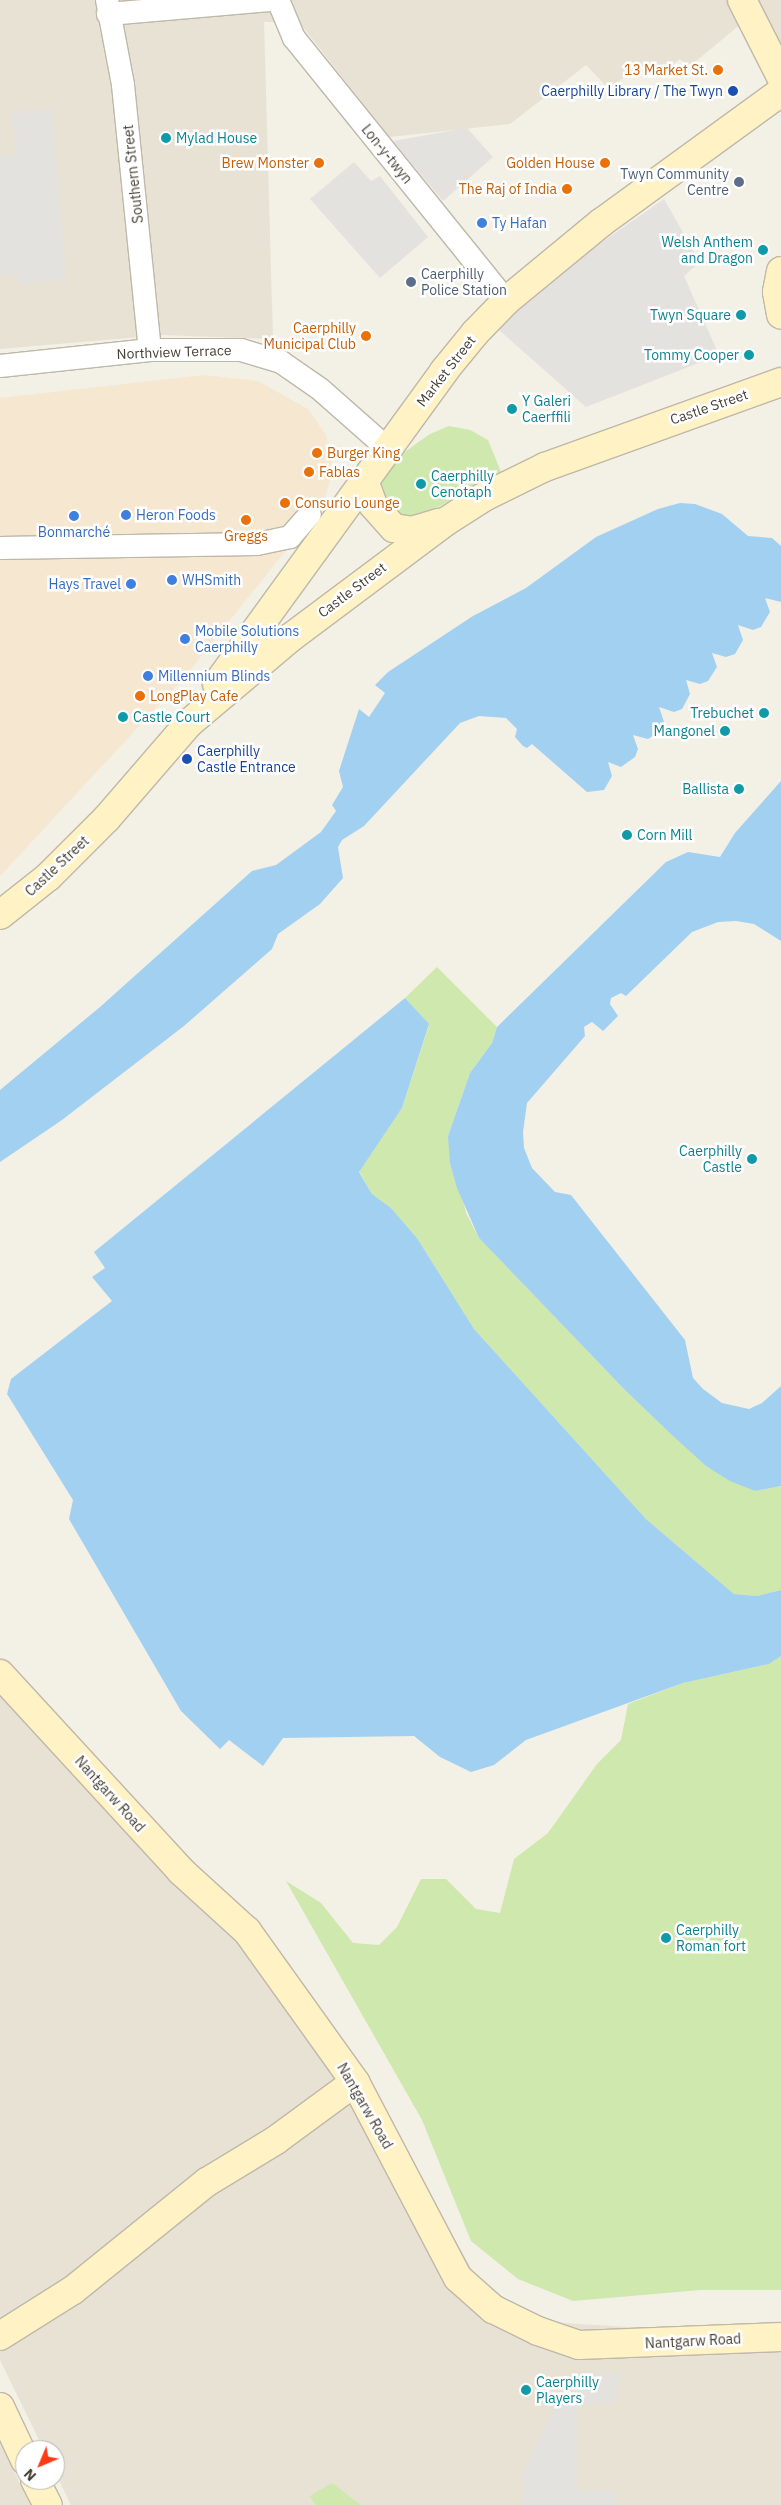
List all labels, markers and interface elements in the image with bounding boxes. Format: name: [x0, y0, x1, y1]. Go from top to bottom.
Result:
place label: 13 Market St.: [624, 62, 708, 78]
marker: 13 Market St.: [712, 64, 724, 76]
place label: Caerphilly Library / The Twyn: [541, 83, 723, 99]
marker: Caerphilly Library / The Twyn: [727, 85, 739, 97]
street label: Lon-y-twyn: [358, 121, 416, 187]
street label: Southern Street: [119, 124, 147, 224]
place label: Mylad House: [176, 130, 257, 146]
marker: Mylad House: [160, 132, 172, 144]
place label: Brew Monster: [222, 155, 309, 171]
place label: Golden House: [506, 155, 595, 171]
marker: Brew Monster: [313, 157, 325, 169]
marker: Golden House: [599, 157, 611, 169]
place label: Twyn Community Centre: [620, 166, 729, 198]
marker: Twyn Community Centre: [733, 176, 745, 188]
place label: The Raj of India: [459, 181, 557, 197]
marker: The Raj of India: [561, 183, 573, 195]
place label: Ty Hafan: [492, 215, 547, 231]
marker: Ty Hafan: [476, 217, 488, 229]
place label: Welsh Anthem and Dragon: [661, 234, 753, 266]
marker: Welsh Anthem and Dragon: [757, 244, 769, 256]
place label: Caerphilly Police Station: [421, 266, 507, 298]
marker: Caerphilly Police Station: [405, 276, 417, 288]
place label: Twyn Square: [650, 307, 731, 323]
marker: Twyn Square: [735, 309, 747, 321]
place label: Caerphilly Municipal Club: [263, 320, 356, 352]
marker: Caerphilly Municipal Club: [360, 330, 372, 342]
street label: Market Street: [413, 332, 479, 410]
street label: Northview Terrace: [116, 342, 232, 362]
place label: Tommy Cooper: [644, 347, 739, 363]
marker: Tommy Cooper: [743, 349, 755, 361]
street label: Castle Street: [668, 386, 750, 428]
place label: Y Galeri Caerffili: [522, 393, 571, 426]
marker: Y Galeri Caerffili: [506, 403, 518, 415]
place label: Burger King: [327, 445, 400, 461]
marker: Burger King: [311, 447, 323, 459]
place label: Fablas: [319, 464, 360, 480]
marker: Fablas: [303, 466, 315, 478]
place label: Caerphilly Cenotaph: [431, 468, 494, 501]
marker: Caerphilly Cenotaph: [415, 478, 427, 490]
place label: Consurio Lounge: [295, 495, 400, 511]
marker: Consurio Lounge: [279, 497, 291, 509]
place label: Heron Foods: [136, 507, 216, 523]
marker: Heron Foods: [120, 509, 132, 521]
marker: Bonmarché: [68, 510, 80, 522]
marker: Greggs: [240, 514, 252, 526]
place label: Bonmarché: [38, 524, 110, 540]
place label: Greggs: [224, 528, 268, 544]
street label: Castle Street: [315, 559, 389, 621]
place label: WHSmith: [182, 572, 241, 588]
marker: WHSmith: [166, 574, 178, 586]
place label: Hays Travel: [49, 576, 121, 592]
marker: Hays Travel: [125, 578, 137, 590]
place label: Mobile Solutions Caerphilly: [195, 623, 299, 656]
marker: Mobile Solutions Caerphilly: [179, 633, 191, 645]
place label: Millennium Blinds: [158, 668, 270, 684]
marker: Millennium Blinds: [142, 670, 154, 682]
place label: LongPlay Cafe: [150, 688, 238, 704]
marker: LongPlay Cafe: [134, 690, 146, 702]
place label: Trebuchet: [690, 705, 754, 721]
marker: Trebuchet: [758, 707, 770, 719]
place label: Castle Court: [133, 709, 210, 725]
marker: Castle Court: [117, 711, 129, 723]
place label: Mangonel: [654, 723, 715, 739]
marker: Mangonel: [719, 725, 731, 737]
place label: Caerphilly Castle Entrance: [197, 743, 296, 776]
marker: Caerphilly Castle Entrance: [181, 753, 193, 765]
place label: Ballista: [682, 781, 729, 797]
marker: Ballista: [733, 783, 745, 795]
place label: Corn Mill: [637, 827, 692, 843]
marker: Corn Mill: [621, 829, 633, 841]
street label: Castle Street: [22, 832, 92, 900]
place label: Caerphilly Castle: [679, 1143, 742, 1176]
marker: Caerphilly Castle: [746, 1153, 758, 1165]
street label: Nantgarw Road: [72, 1753, 148, 1835]
place label: Caerphilly Roman fort: [676, 1922, 746, 1954]
marker: Caerphilly Roman fort: [660, 1932, 672, 1944]
street label: Nantgarw Road: [334, 2060, 396, 2152]
street label: Nantgarw Road: [644, 2330, 742, 2352]
place label: Caerphilly Players: [536, 2374, 599, 2406]
marker: Caerphilly Players: [520, 2384, 532, 2396]
north arrow: [15, 2440, 65, 2490]
text: N: [20, 2465, 40, 2485]

